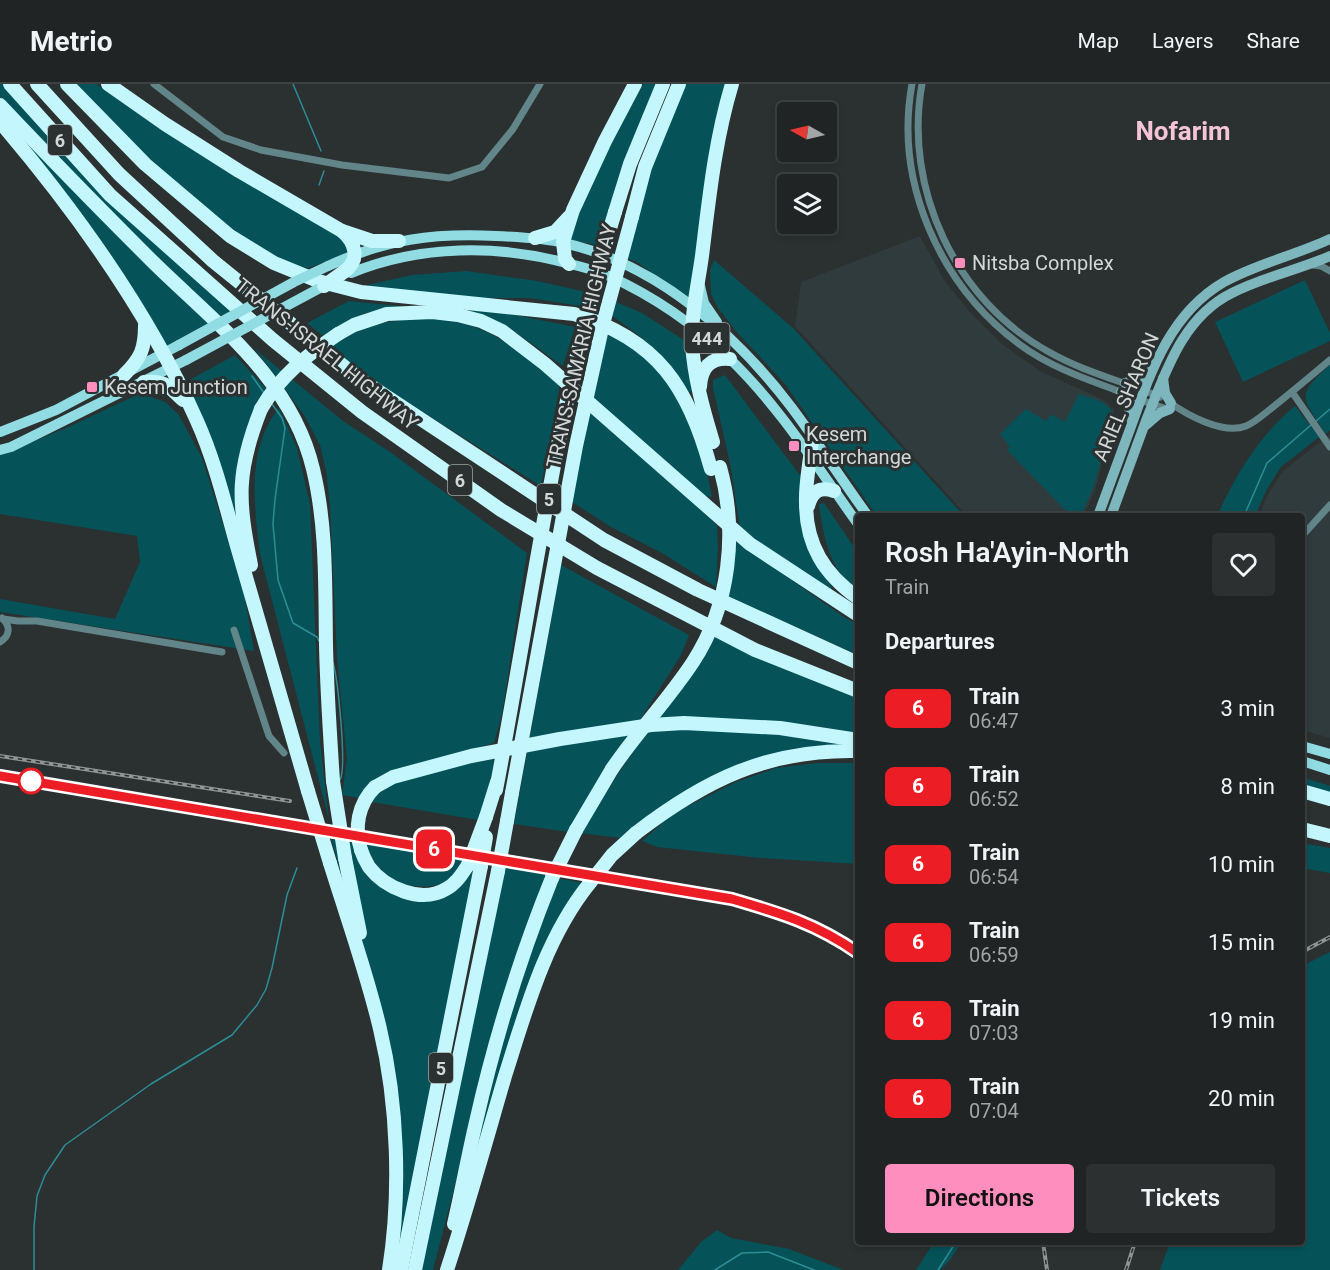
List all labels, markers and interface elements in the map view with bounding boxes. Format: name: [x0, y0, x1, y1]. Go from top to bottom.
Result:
text: Metrio: [30, 25, 113, 58]
text: Map: [1077, 29, 1119, 53]
text: Layers: [1152, 29, 1213, 53]
text: Share: [1246, 29, 1300, 53]
north arrow: [777, 102, 837, 162]
map controls: [777, 102, 837, 234]
district label: Nofarim: [1135, 116, 1231, 146]
road number: 6: [48, 125, 72, 155]
button: layers: [777, 174, 837, 234]
street label: TRANS-SAMARIA HIGHWAY: [541, 222, 621, 470]
place label: Nitsba Complex: [972, 251, 1114, 275]
marker: Nitsba Complex: [953, 256, 967, 270]
street label: TRANS-ISRAEL HIGHWAY: [231, 273, 423, 435]
road number: 444: [684, 323, 730, 353]
street label: ARIEL SHARON: [1088, 329, 1164, 465]
place label: Kesem Junction: [104, 375, 248, 399]
marker: Kesem Junction: [85, 380, 99, 394]
place label: Kesem Interchange: [806, 422, 911, 469]
marker: Kesem Interchange: [787, 439, 801, 453]
road number: 6: [448, 465, 472, 495]
road number: 5: [537, 484, 561, 514]
button: heart: [1212, 533, 1275, 596]
text: Rosh Ha'Ayin-North: [885, 536, 1129, 569]
text: Train: [885, 575, 929, 599]
text: Departures: [885, 629, 995, 654]
text: Train: [969, 684, 1020, 709]
text: 6: [912, 696, 924, 720]
text: 3 min: [1220, 696, 1275, 721]
text: 06:47: [969, 709, 1019, 733]
text: Train: [969, 762, 1020, 787]
unlabelled marker: [18, 768, 44, 794]
text: 6: [912, 774, 924, 798]
text: 8 min: [1220, 774, 1275, 799]
text: 06:52: [969, 787, 1019, 811]
line badge: 6: [414, 830, 454, 868]
text: 6: [428, 837, 440, 861]
text: Train: [969, 840, 1020, 865]
text: 6: [912, 852, 924, 876]
text: 10 min: [1208, 852, 1275, 877]
text: 06:54: [969, 865, 1019, 889]
text: Train: [969, 918, 1020, 943]
text: 6: [912, 930, 924, 954]
text: 15 min: [1208, 930, 1275, 955]
text: 06:59: [969, 943, 1019, 967]
text: Train: [969, 996, 1020, 1021]
text: 6: [912, 1008, 924, 1032]
text: 19 min: [1208, 1008, 1275, 1033]
text: 07:03: [969, 1021, 1019, 1045]
road number: 5: [429, 1053, 453, 1083]
text: Train: [969, 1074, 1020, 1099]
text: 6: [912, 1086, 924, 1110]
text: 20 min: [1208, 1086, 1275, 1111]
text: 07:04: [969, 1099, 1019, 1123]
button: Directions: [885, 1164, 1074, 1233]
button: Tickets: [1086, 1164, 1275, 1233]

